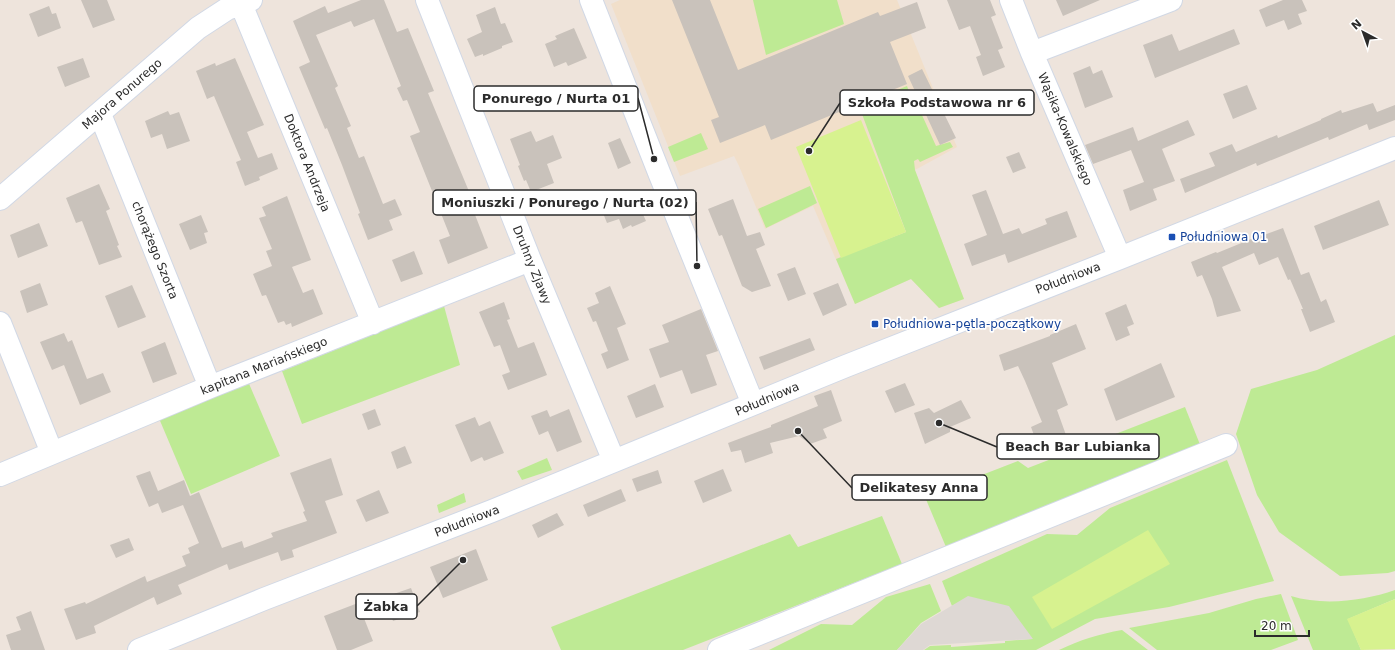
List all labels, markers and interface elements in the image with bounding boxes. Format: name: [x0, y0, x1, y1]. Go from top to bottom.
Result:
north arrow: [1343, 12, 1383, 52]
text: N: [1349, 17, 1365, 33]
street label: Majora Ponurego: [79, 56, 165, 132]
street label: Wąsika-Kowalskiego: [1035, 70, 1095, 188]
callout: Ponurego / Nurta 01: [474, 86, 638, 111]
callout: Szkoła Podstawowa nr 6: [840, 90, 1034, 115]
text: Ponurego / Nurta 01: [482, 91, 630, 106]
text: Szkoła Podstawowa nr 6: [848, 95, 1026, 110]
street label: Doktora Andrzeja: [281, 112, 333, 214]
callout: Moniuszki / Ponurego / Nurta (02): [433, 190, 696, 215]
text: Moniuszki / Ponurego / Nurta (02): [441, 195, 689, 210]
street label: chorążego Szorta: [129, 199, 181, 301]
street label: Druhny Zjawy: [510, 224, 554, 306]
place label: Południowa 01: [1180, 230, 1267, 244]
marker: Południowa 01: [1167, 232, 1177, 242]
street label: Południowa: [1034, 259, 1102, 297]
place label: Południowa-pętla-początkowy: [883, 317, 1061, 331]
marker: Południowa-pętla-początkowy: [870, 319, 880, 329]
street label: kapitana Mariańskiego: [198, 334, 330, 398]
street label: Południowa: [733, 379, 801, 419]
callout: Beach Bar Lubianka: [997, 434, 1159, 459]
text: Beach Bar Lubianka: [1005, 439, 1151, 454]
callout: Delikatesy Anna: [852, 475, 987, 500]
text: Delikatesy Anna: [859, 480, 979, 495]
street label: Południowa: [433, 502, 501, 540]
callout: Żabka: [356, 594, 417, 619]
text: Żabka: [364, 599, 408, 614]
scale bar: [1255, 612, 1309, 638]
text: 20 m: [1261, 619, 1292, 633]

